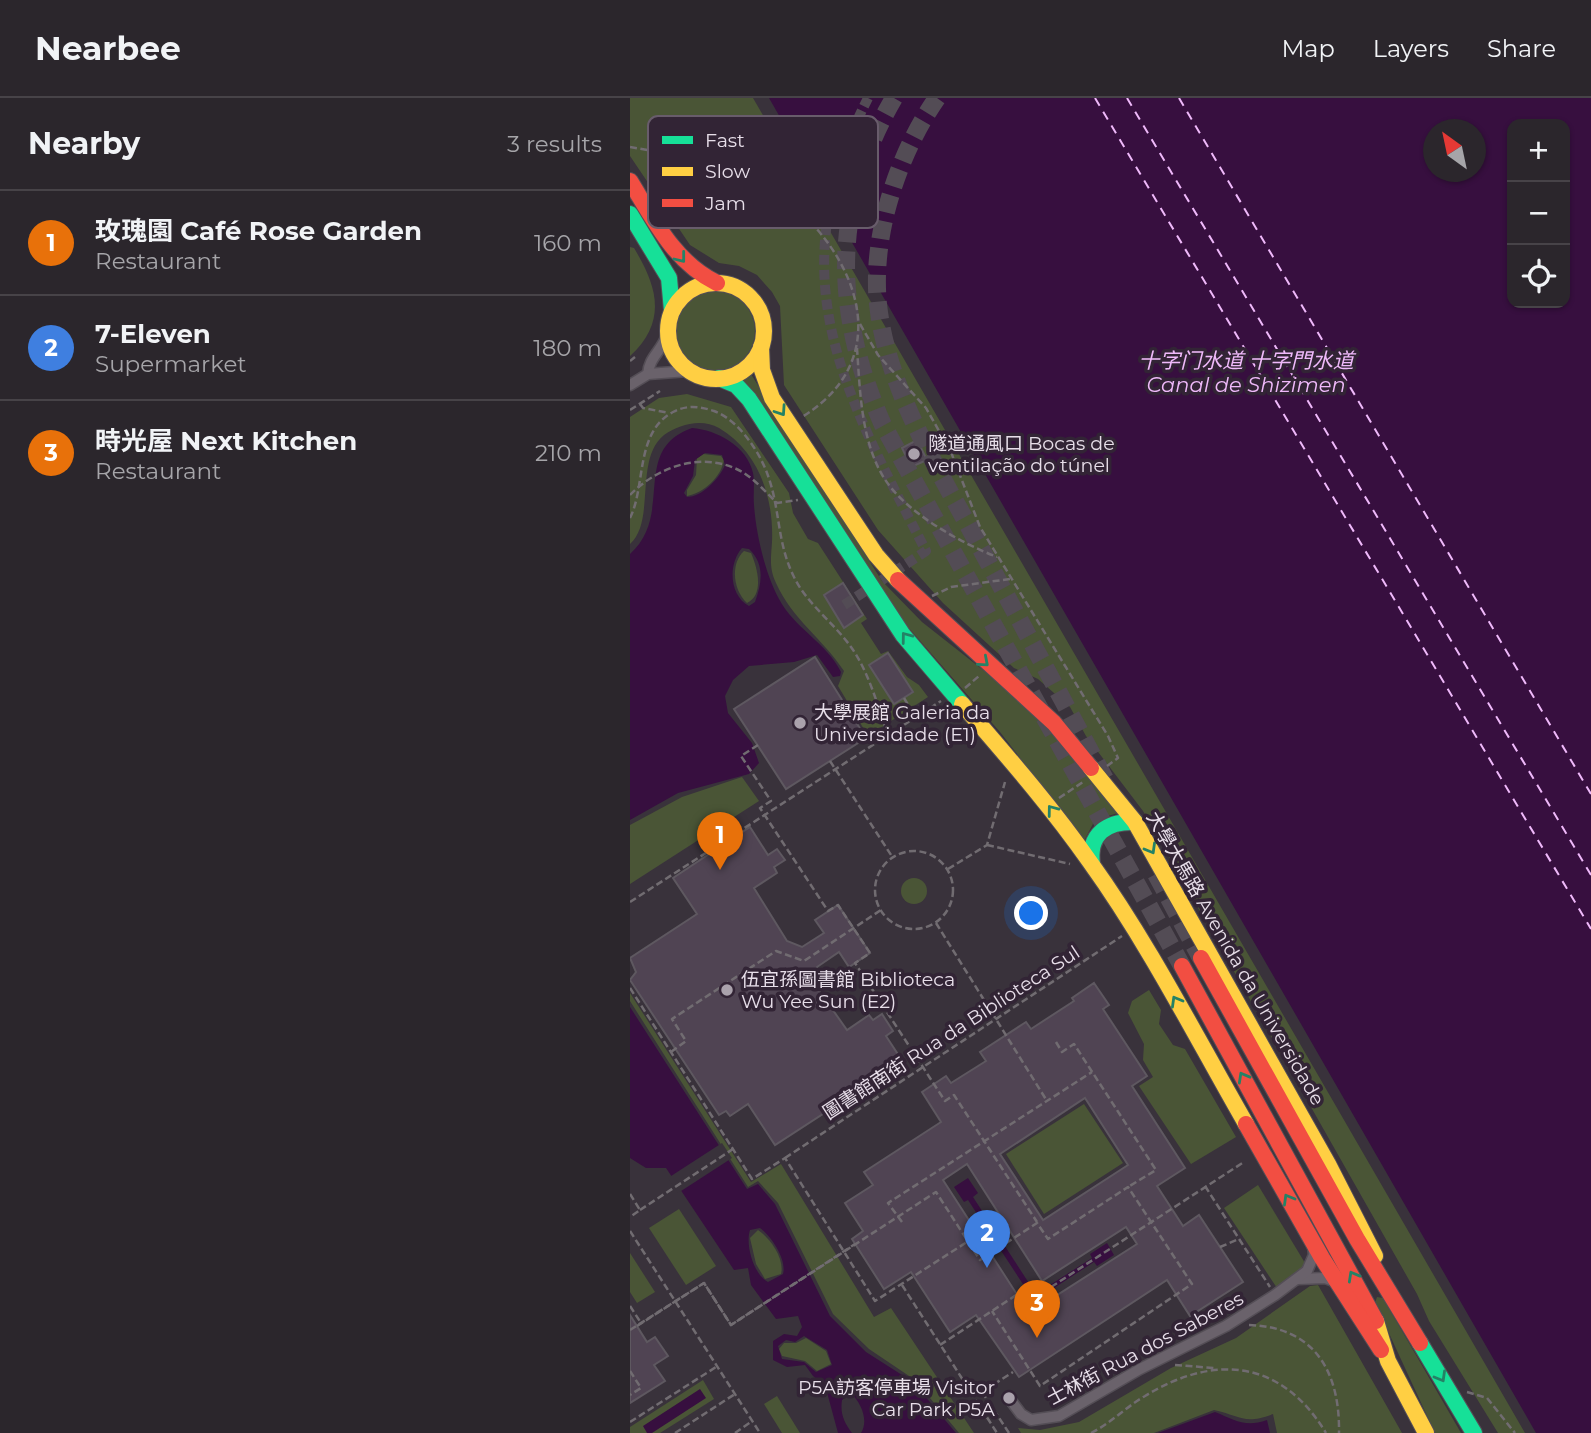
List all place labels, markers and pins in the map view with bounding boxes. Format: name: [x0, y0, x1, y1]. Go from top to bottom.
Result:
place label: 隧道通風口 Bocas de ventilação do túnel: [928, 432, 1115, 477]
marker: 隧道通風口 Bocas de ventilação do túnel: [906, 446, 922, 462]
place label: 大學展館 Galeria da Universidade (E1): [814, 701, 990, 746]
marker: 大學展館 Galeria da Universidade (E1): [792, 715, 808, 731]
pin: 1: [697, 812, 743, 870]
place label: 伍宜孫圖書館 Biblioteca Wu Yee Sun (E2): [741, 968, 955, 1013]
marker: 伍宜孫圖書館 Biblioteca Wu Yee Sun (E2): [719, 982, 735, 998]
pin: 2: [964, 1210, 1010, 1268]
pin: 3: [1014, 1280, 1060, 1338]
place label: P5A訪客停車場 Visitor Car Park P5A: [798, 1376, 995, 1421]
marker: P5A訪客停車場 Visitor Car Park P5A: [1001, 1390, 1017, 1406]

